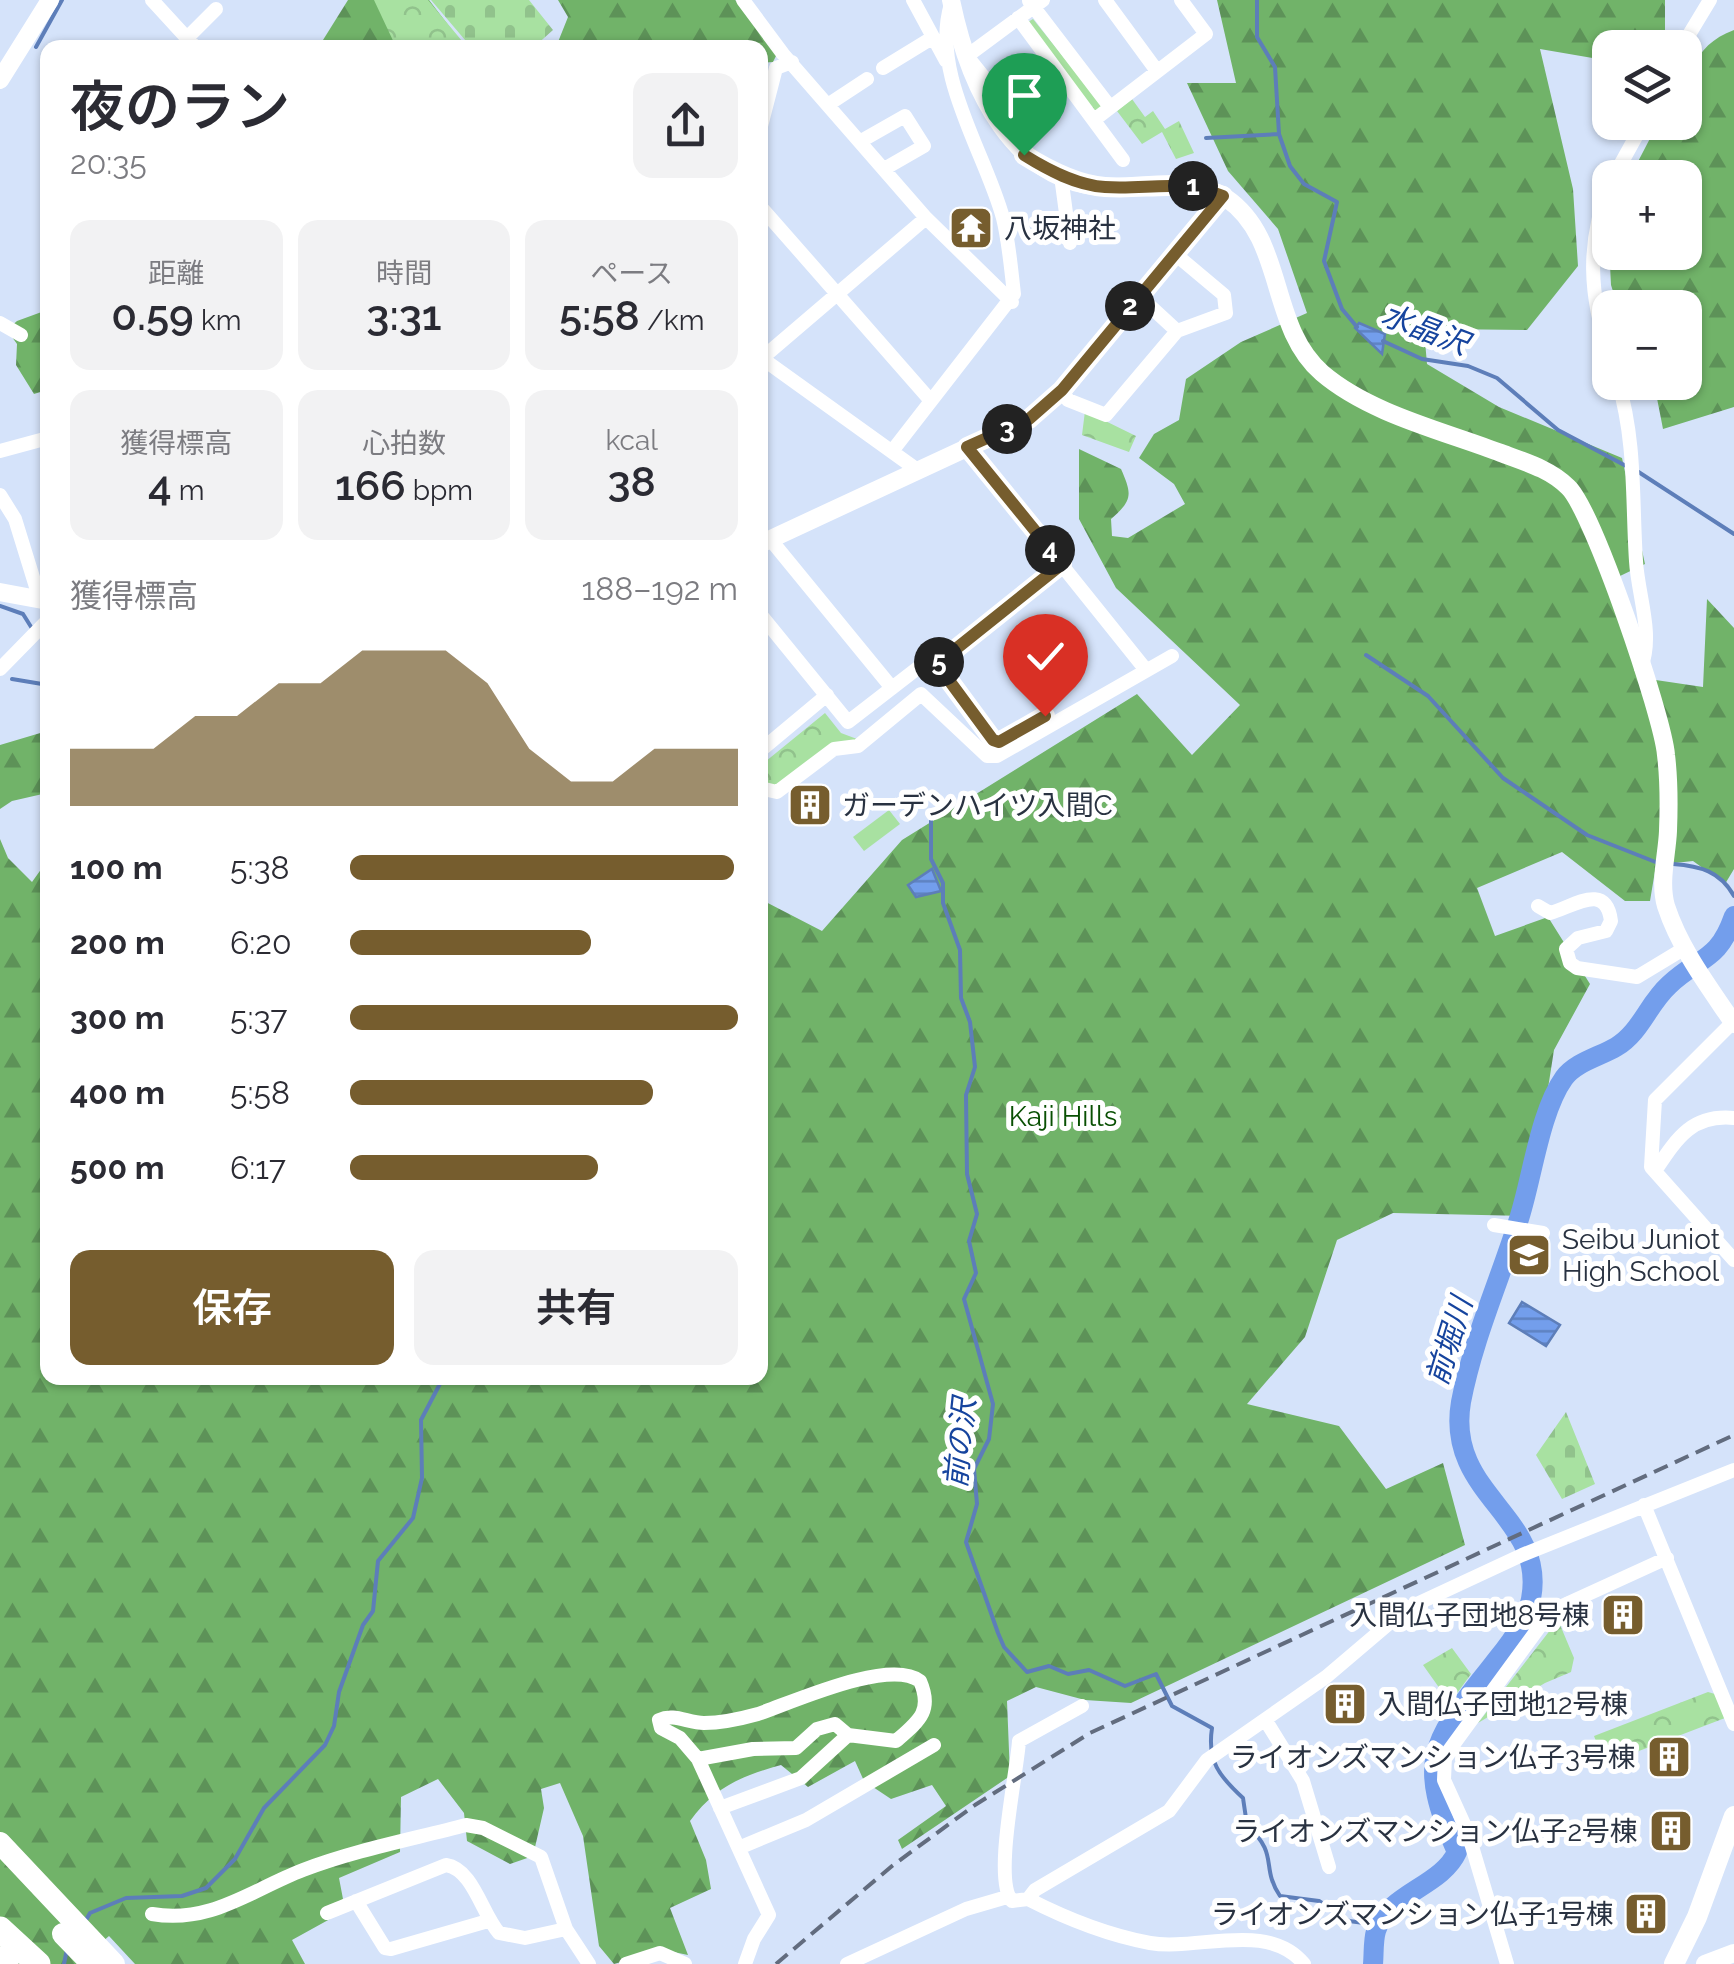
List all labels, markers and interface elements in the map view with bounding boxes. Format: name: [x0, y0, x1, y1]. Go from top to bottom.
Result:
map controls: [1592, 30, 1702, 400]
button: layers: [1592, 30, 1702, 140]
pin: [982, 53, 1067, 156]
icon: arrive: [997, 68, 1052, 123]
button: share: [633, 73, 738, 178]
text: 夜のラン: [70, 74, 290, 139]
text: 20:35: [70, 144, 147, 181]
button: +: [1592, 160, 1702, 270]
pin: 1: [1168, 161, 1218, 211]
text: 1: [1186, 169, 1200, 202]
temple icon: 八坂神社: [948, 205, 994, 251]
place label: 八坂神社: [1004, 212, 1116, 245]
text: 距離: [148, 257, 204, 290]
text: 時間: [376, 257, 432, 290]
text: ペース: [590, 257, 673, 290]
pin: 2: [1105, 281, 1155, 331]
text: 2: [1122, 289, 1138, 322]
button: −: [1592, 290, 1702, 400]
text: 0.59: [111, 291, 194, 340]
text: 3:31: [366, 291, 442, 340]
text: 5:58: [559, 291, 640, 340]
water label: 水晶沢: [1377, 297, 1477, 363]
text: km: [194, 304, 242, 337]
text: /km: [640, 304, 704, 337]
pin: 3: [982, 404, 1032, 454]
text: 3: [999, 412, 1015, 445]
text: kcal: [605, 424, 658, 457]
text: 獲得標高: [120, 427, 232, 460]
text: 心拍数: [362, 427, 446, 460]
text: 38: [608, 457, 656, 506]
text: 4: [148, 461, 172, 510]
text: 166: [335, 461, 406, 510]
text: m: [172, 474, 205, 507]
text: bpm: [406, 474, 473, 507]
pin: 4: [1025, 525, 1075, 575]
text: 4: [1042, 533, 1058, 566]
text: 188–192 m: [582, 570, 738, 607]
text: 獲得標高: [70, 577, 198, 614]
pin: [1003, 614, 1088, 717]
icon: check: [1018, 629, 1073, 684]
pin: 5: [914, 637, 964, 687]
text: 5: [931, 645, 947, 678]
building icon: ガーデンハイツ入間C: [787, 782, 833, 828]
place label: ガーデンハイツ入間C: [842, 789, 1113, 822]
text: 100 m: [70, 849, 163, 886]
text: 5:38: [230, 849, 290, 886]
text: 200 m: [70, 924, 165, 961]
text: 6:20: [230, 924, 292, 961]
text: 300 m: [70, 999, 165, 1036]
text: 5:37: [230, 999, 288, 1036]
text: 400 m: [70, 1074, 165, 1111]
text: 5:58: [230, 1074, 290, 1111]
park label: Kaji Hills: [1009, 1100, 1117, 1133]
text: 500 m: [70, 1149, 165, 1186]
text: 6:17: [230, 1149, 286, 1186]
place label: Seibu Juniot High School: [1562, 1223, 1721, 1288]
school or university icon: Seibu Juniot High School: [1506, 1232, 1552, 1278]
button: 保存: [70, 1250, 394, 1365]
button: 共有: [414, 1250, 738, 1365]
water label: 前堀川: [1419, 1290, 1480, 1389]
water label: 前の沢: [938, 1392, 983, 1490]
building icon: 入間仏子団地8号棟: [1600, 1592, 1646, 1638]
place label: 入間仏子団地8号棟: [1349, 1599, 1590, 1632]
building icon: 入間仏子団地12号棟: [1322, 1681, 1368, 1727]
place label: 入間仏子団地12号棟: [1378, 1688, 1629, 1721]
building icon: ライオンズマンション仏子3号棟: [1646, 1734, 1692, 1780]
place label: ライオンズマンション仏子3号棟: [1230, 1741, 1636, 1774]
building icon: ライオンズマンション仏子2号棟: [1648, 1808, 1694, 1854]
place label: ライオンズマンション仏子2号棟: [1232, 1815, 1638, 1848]
building icon: ライオンズマンション仏子1号棟: [1623, 1891, 1669, 1937]
place label: ライオンズマンション仏子1号棟: [1211, 1898, 1614, 1931]

